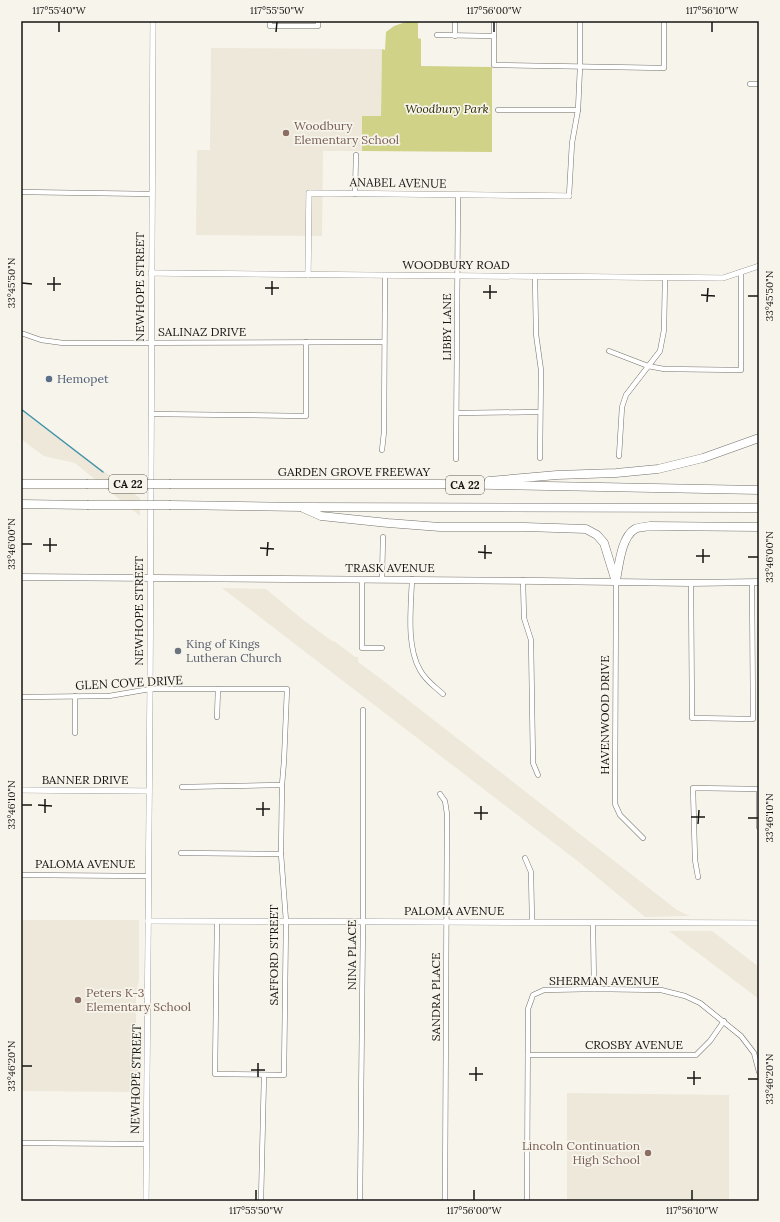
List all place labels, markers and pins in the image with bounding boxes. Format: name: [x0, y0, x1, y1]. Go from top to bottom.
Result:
place label: Woodbury Elementary School: [294, 118, 399, 147]
marker: Woodbury Elementary School: [281, 128, 291, 138]
place label: Hemopet: [57, 371, 109, 386]
marker: Hemopet: [44, 374, 54, 384]
place label: King of Kings Lutheran Church: [186, 636, 282, 665]
marker: King of Kings Lutheran Church: [173, 646, 183, 656]
place label: Peters K-3 Elementary School: [86, 985, 191, 1014]
marker: Peters K-3 Elementary School: [73, 995, 83, 1005]
place label: Lincoln Continuation High School: [522, 1138, 640, 1167]
marker: Lincoln Continuation High School: [643, 1148, 653, 1158]

